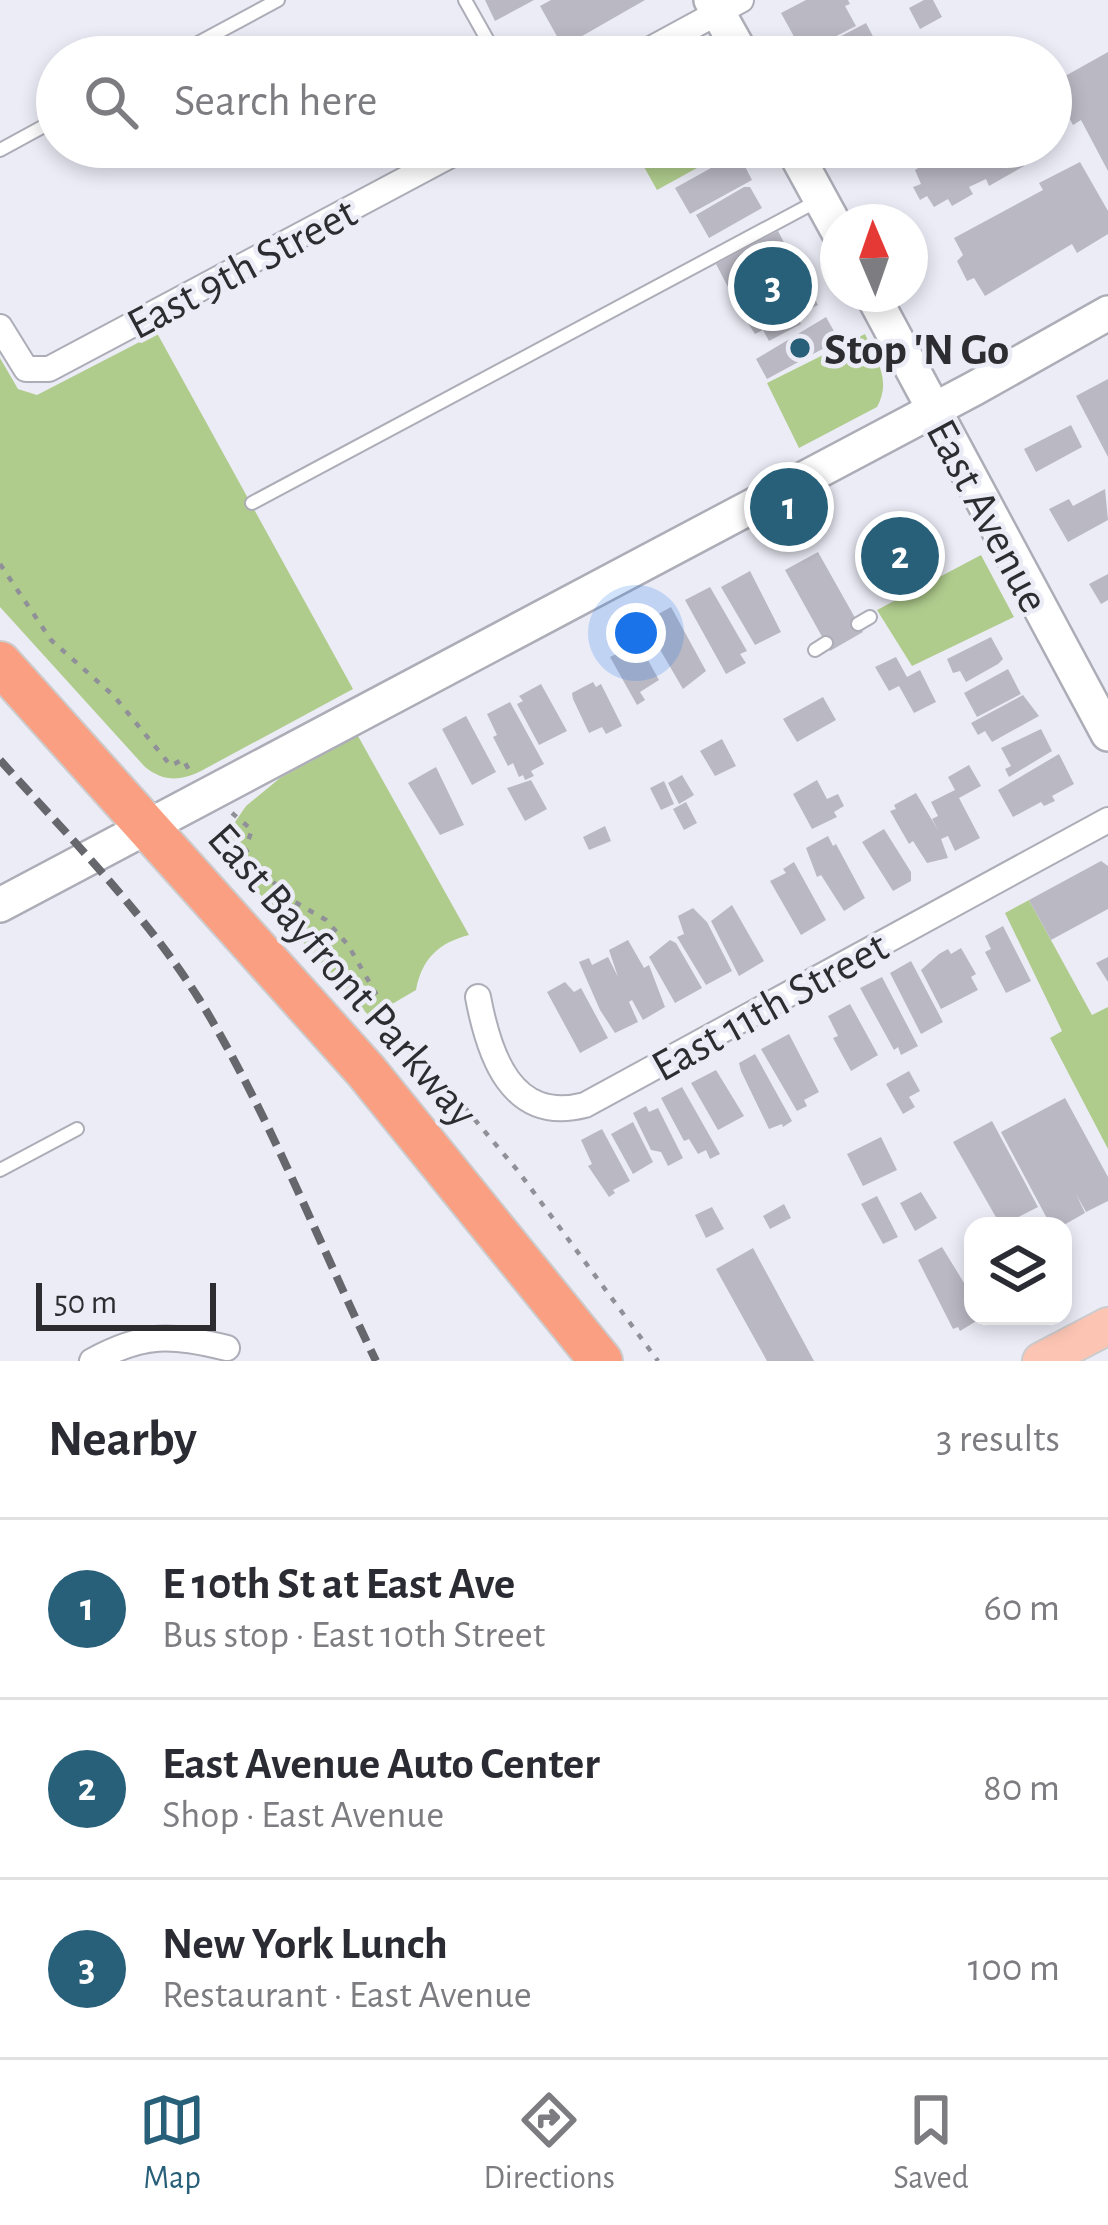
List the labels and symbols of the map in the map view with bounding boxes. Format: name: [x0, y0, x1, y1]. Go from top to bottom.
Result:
street label: East 9th Street: [120, 190, 364, 348]
north arrow: [820, 204, 928, 312]
pin: 3: [734, 241, 812, 331]
place label: Stop 'N Go: [824, 328, 1009, 373]
marker: Stop 'N Go: [787, 335, 813, 361]
street label: East Avenue: [917, 412, 1056, 620]
pin: 1: [750, 462, 828, 552]
pin: 2: [861, 511, 939, 601]
your location: [606, 603, 666, 663]
street label: East Bayfront Parkway: [199, 816, 485, 1136]
street label: East 11th Street: [645, 924, 896, 1090]
scale bar: [36, 1277, 216, 1330]

